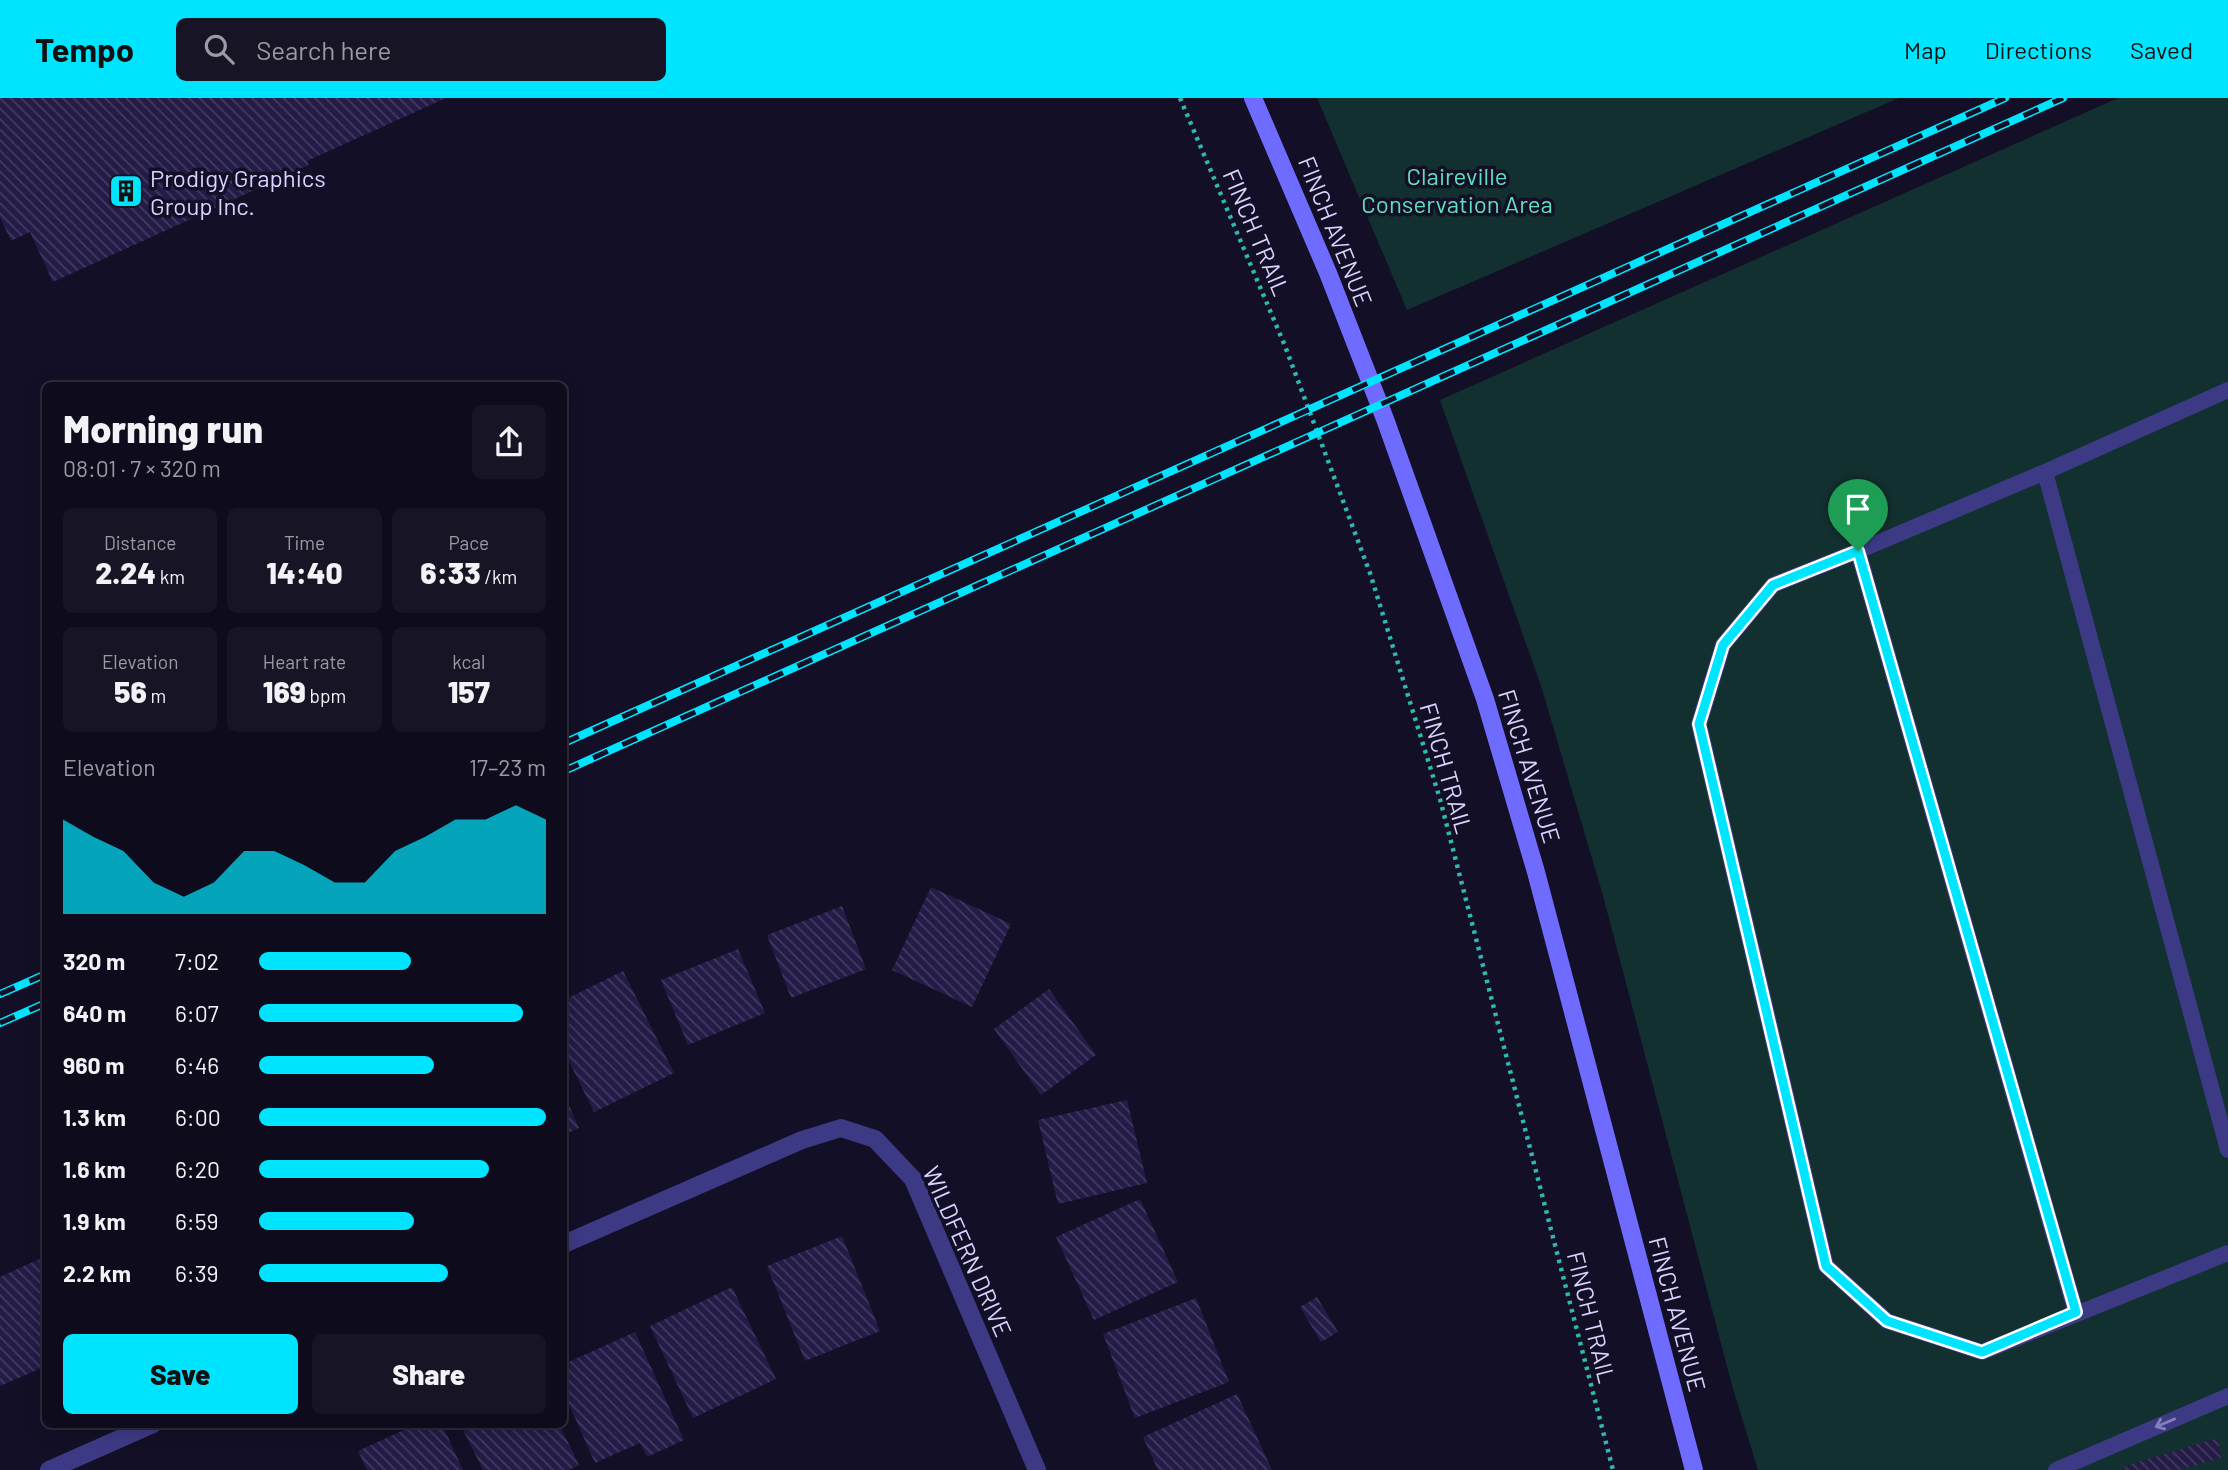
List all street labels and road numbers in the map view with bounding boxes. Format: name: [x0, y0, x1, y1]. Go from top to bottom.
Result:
street label: FINCH AVENUE: [1293, 152, 1379, 310]
street label: FINCH TRAIL: [1217, 164, 1297, 300]
street label: FINCH AVENUE: [1493, 686, 1567, 846]
street label: FINCH TRAIL: [1414, 699, 1480, 837]
street label: WILDFERN DRIVE: [917, 1161, 1019, 1341]
street label: FINCH AVENUE: [1643, 1233, 1713, 1395]
street label: FINCH TRAIL: [1562, 1248, 1622, 1386]

